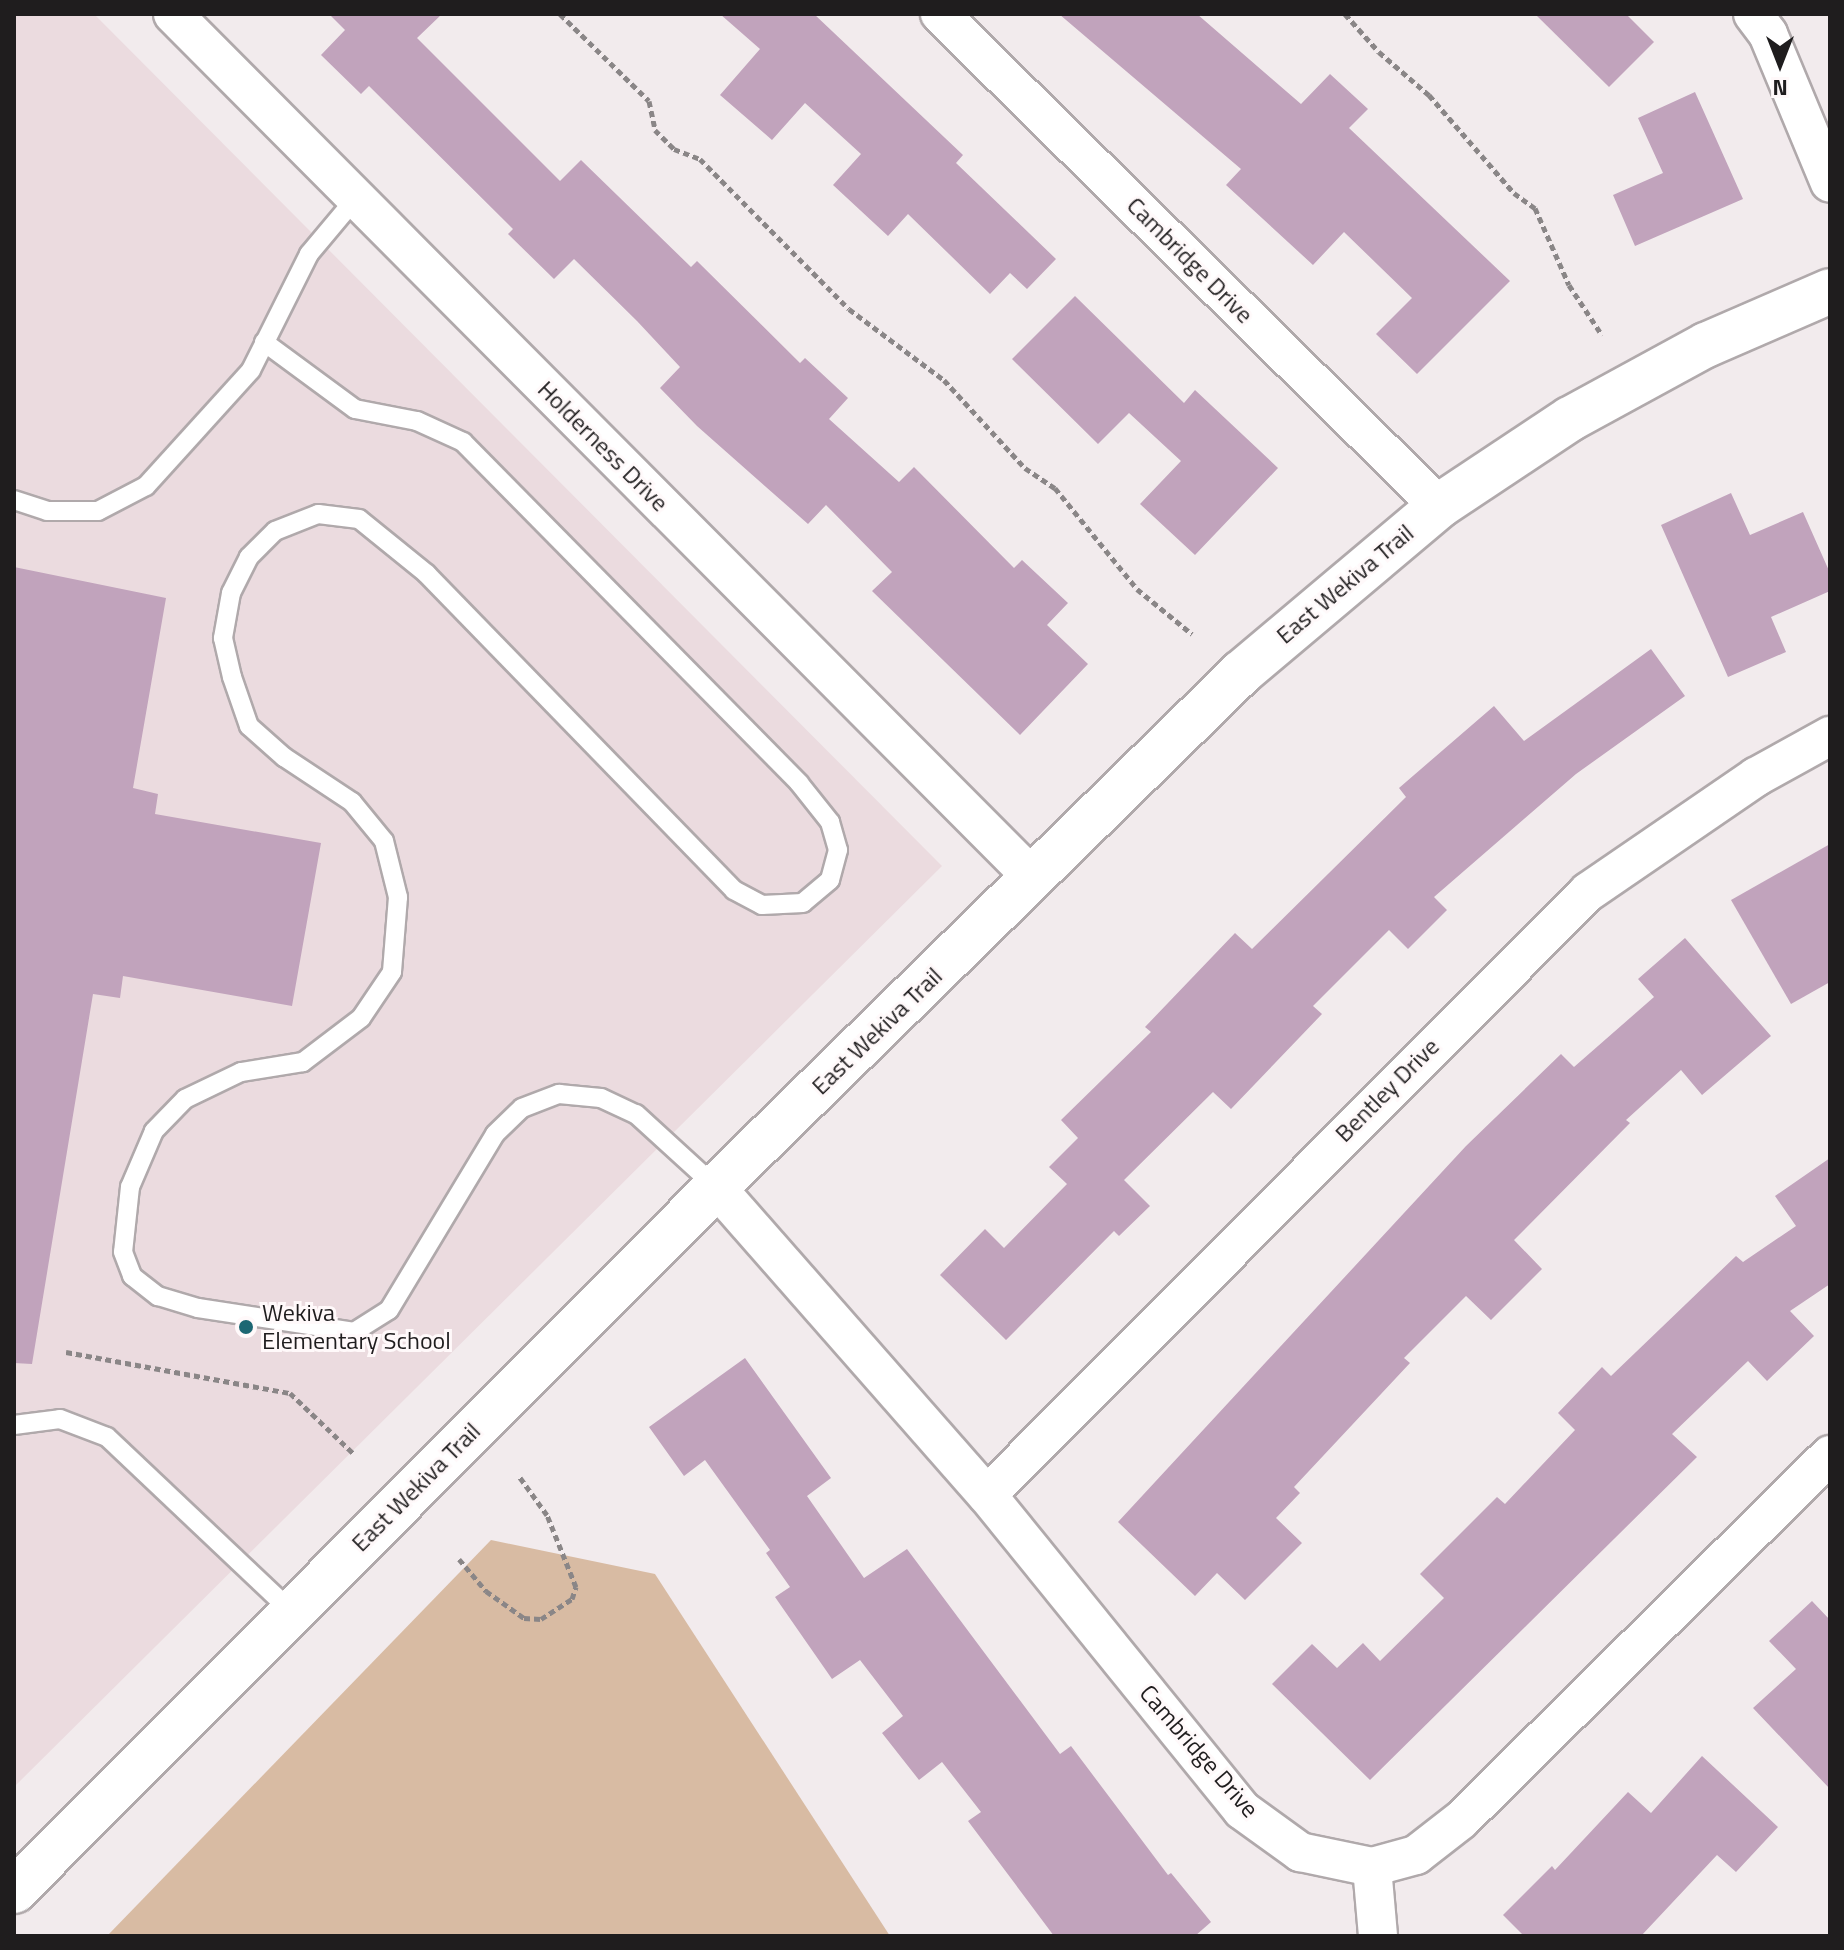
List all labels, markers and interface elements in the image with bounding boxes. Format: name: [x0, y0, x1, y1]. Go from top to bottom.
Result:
north arrow: [1740, 24, 1820, 104]
text: N: [1772, 71, 1788, 105]
street label: Cambridge Drive: [1121, 191, 1259, 329]
street label: Holderness Drive: [532, 375, 674, 517]
street label: East Wekiva Trail: [1271, 518, 1419, 650]
street label: East Wekiva Trail: [806, 962, 948, 1100]
street label: Bentley Drive: [1329, 1032, 1445, 1148]
place label: Wekiva Elementary School: [262, 1299, 451, 1355]
marker: Wekiva Elementary School: [237, 1318, 255, 1336]
street label: East Wekiva Trail: [346, 1417, 486, 1557]
street label: Cambridge Drive: [1134, 1679, 1264, 1823]

